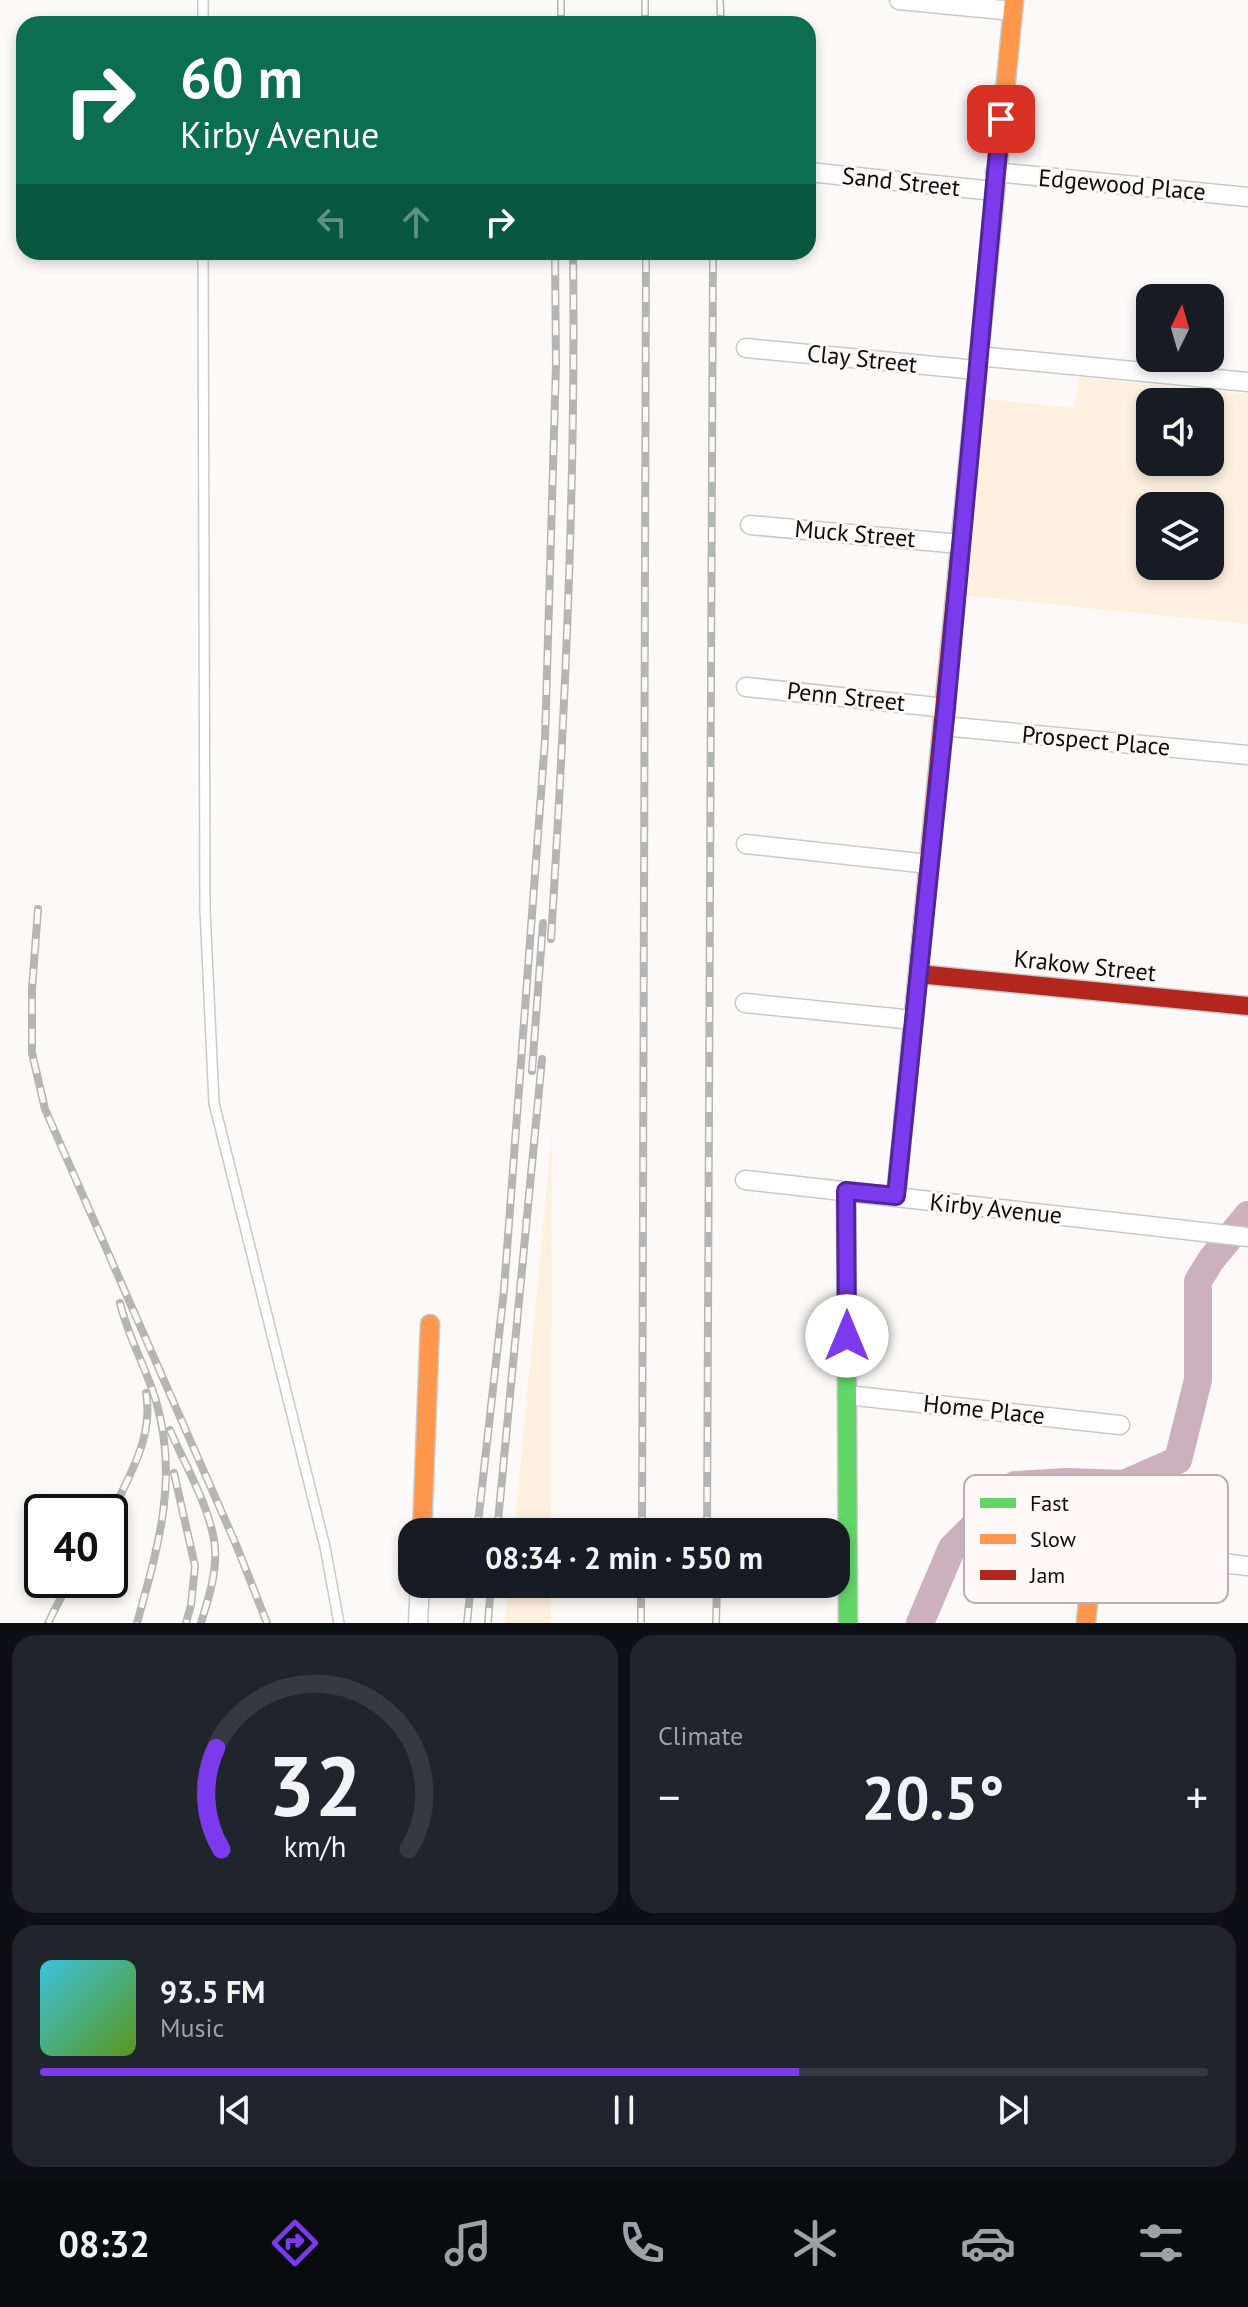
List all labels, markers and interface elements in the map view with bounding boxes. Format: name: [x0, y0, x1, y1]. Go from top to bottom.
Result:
text: 60 m: [180, 41, 303, 113]
icon: right: [48, 48, 152, 152]
pin: [967, 85, 1035, 153]
icon: arrive: [979, 97, 1023, 141]
text: Kirby Avenue: [180, 111, 379, 158]
street label: Sand Street: [841, 160, 962, 203]
street label: Edgewood Place: [1037, 162, 1207, 207]
icon: left: [310, 200, 354, 244]
icon: ahead: [394, 200, 438, 244]
icon: right: [478, 200, 522, 244]
north arrow: [1136, 284, 1224, 372]
map controls: [1136, 284, 1224, 580]
street label: Clay Street: [805, 337, 919, 380]
button: sound: [1136, 388, 1224, 476]
button: layers: [1136, 492, 1224, 580]
street label: Muck Street: [793, 513, 917, 554]
street label: Penn Street: [785, 675, 907, 718]
street label: Prospect Place: [1021, 719, 1172, 762]
street label: Krakow Street: [1013, 943, 1158, 988]
street label: Kirby Avenue: [928, 1186, 1064, 1231]
position arrow: [805, 1294, 889, 1378]
street label: Home Place: [922, 1388, 1046, 1431]
legend: [964, 1475, 1228, 1603]
text: Fast: [1030, 1489, 1070, 1517]
speed limit sign: 40: [24, 1494, 128, 1598]
text: Slow: [1030, 1525, 1076, 1553]
text: 08:34 · 2 min · 550 m: [485, 1538, 763, 1577]
text: Jam: [1029, 1561, 1065, 1589]
text: Climate: [658, 1719, 743, 1752]
text: 32: [268, 1731, 362, 1839]
text: 20.5°: [861, 1758, 1005, 1836]
text: −: [658, 1768, 680, 1825]
text: +: [1186, 1768, 1208, 1825]
text: km/h: [284, 1828, 346, 1865]
text: 93.5 FM: [160, 1972, 265, 2011]
text: Music: [160, 2011, 224, 2044]
icon: previous: [213, 2088, 257, 2132]
icon: pause: [602, 2088, 646, 2132]
icon: next: [991, 2088, 1035, 2132]
icon: directions: [267, 2215, 323, 2271]
icon: music: [440, 2215, 496, 2271]
icon: phone: [614, 2215, 670, 2271]
icon: climate: [787, 2215, 843, 2271]
icon: car: [960, 2215, 1016, 2271]
icon: filters: [1133, 2215, 1189, 2271]
text: 08:32: [59, 2220, 150, 2267]

